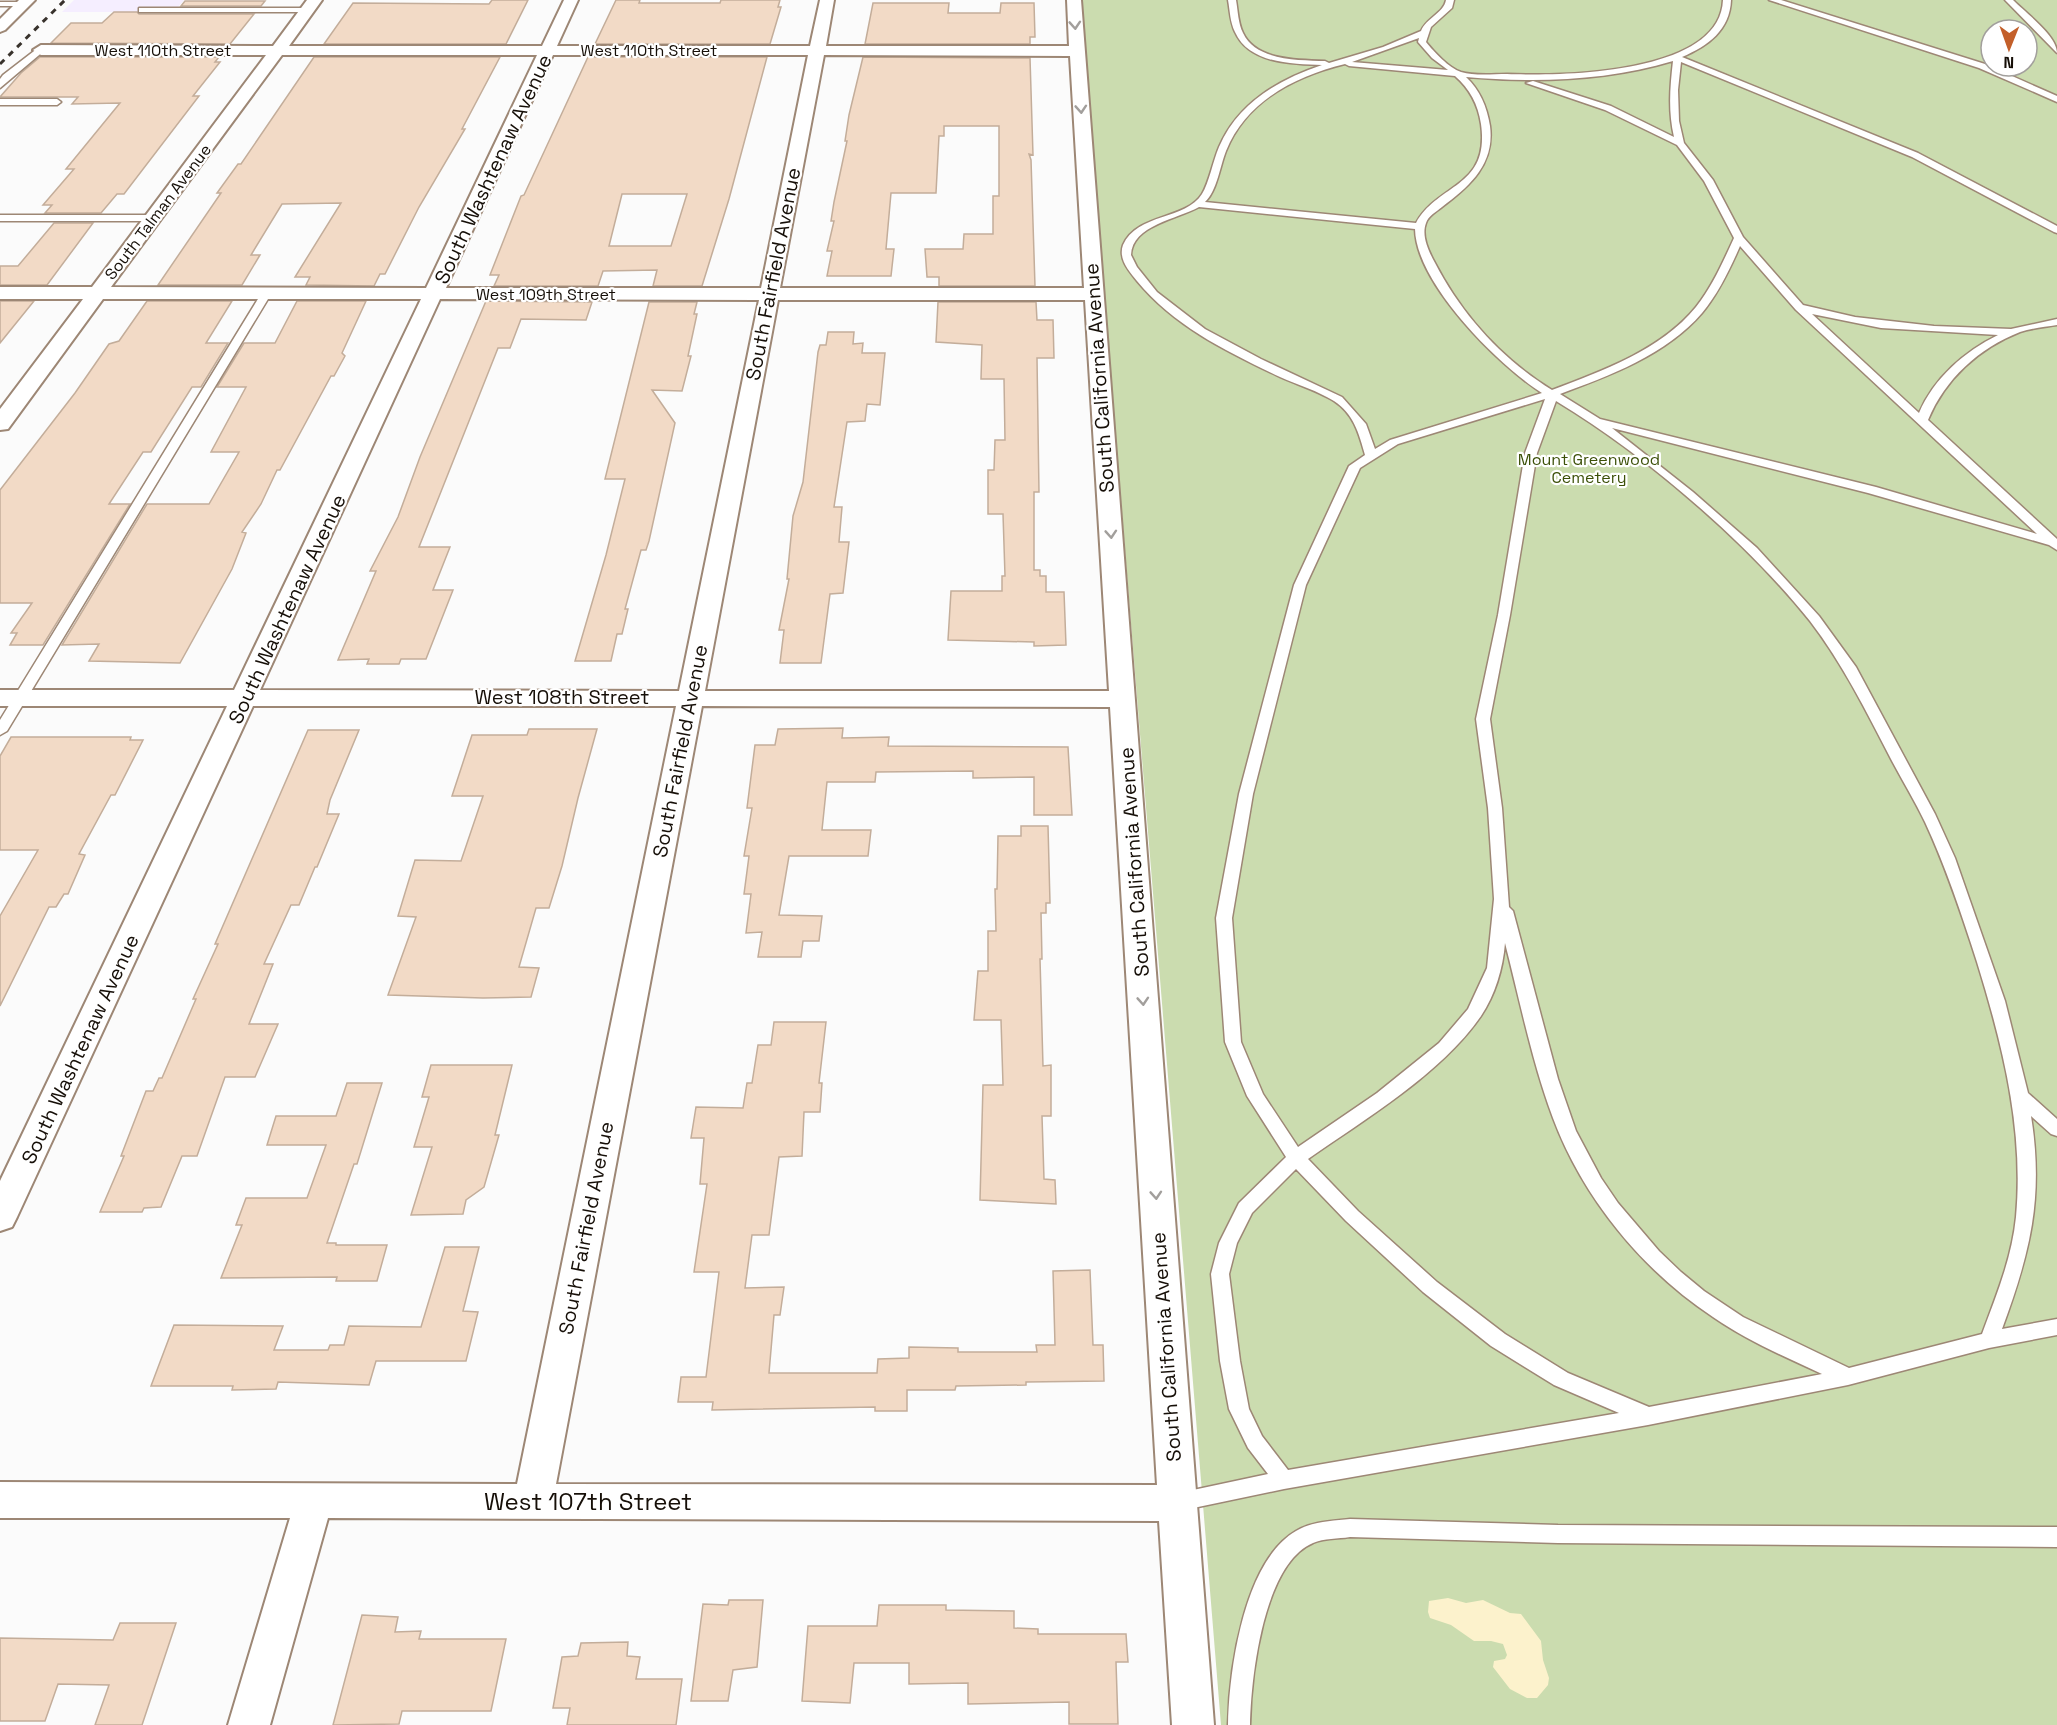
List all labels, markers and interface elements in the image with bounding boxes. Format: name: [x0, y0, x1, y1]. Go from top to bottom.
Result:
north arrow: [1979, 18, 2039, 78]
one-way arrow: [1068, 21, 1081, 30]
street label: West 110th Street: [95, 40, 231, 61]
street label: West 110th Street: [581, 40, 717, 61]
street label: South Washtenaw Avenue: [428, 50, 558, 288]
text: N: [2003, 52, 2014, 73]
one-way arrow: [1074, 104, 1087, 113]
street label: South Talman Avenue: [100, 140, 216, 284]
street label: South Fairfield Avenue: [740, 165, 806, 383]
street label: South California Avenue: [1078, 262, 1120, 494]
street label: West 109th Street: [476, 284, 616, 305]
park label: Mount Greenwood Cemetery: [1518, 449, 1660, 488]
street label: South Washtenaw Avenue: [222, 490, 352, 728]
one-way arrow: [1104, 529, 1117, 538]
street label: South Fairfield Avenue: [647, 642, 713, 860]
street label: West 108th Street: [474, 684, 650, 710]
street label: South California Avenue: [1113, 746, 1155, 978]
street label: South Washtenaw Avenue: [15, 930, 145, 1168]
one-way arrow: [1136, 996, 1149, 1005]
street label: South Fairfield Avenue: [553, 1119, 619, 1337]
one-way arrow: [1149, 1191, 1162, 1200]
street label: South California Avenue: [1145, 1231, 1187, 1463]
street label: West 107th Street: [484, 1486, 692, 1517]

